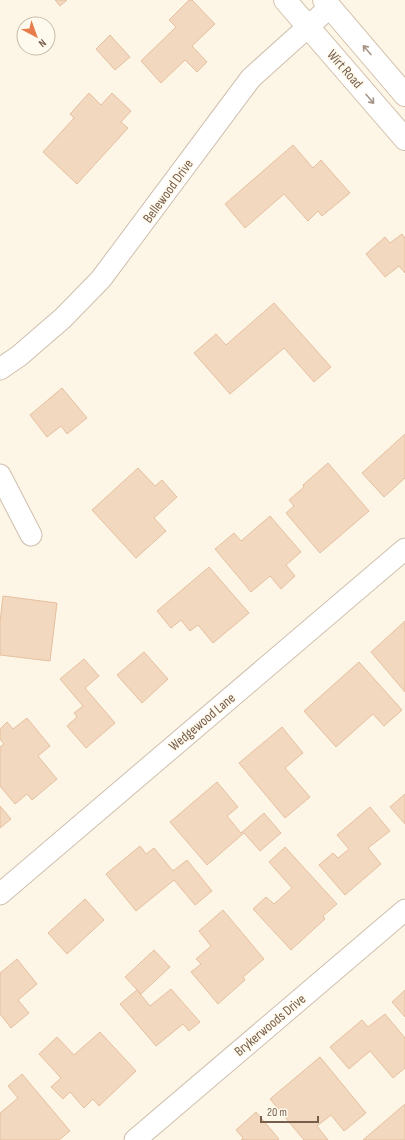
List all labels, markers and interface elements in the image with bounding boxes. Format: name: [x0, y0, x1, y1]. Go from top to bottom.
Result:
north arrow: [16, 16, 56, 56]
text: N: [36, 36, 49, 50]
one-way arrow: [362, 45, 371, 56]
street label: Wirt Road: [324, 46, 367, 92]
one-way arrow: [366, 93, 375, 104]
street label: Bellewood Drive: [139, 156, 197, 226]
street label: Wedgewood Lane: [165, 689, 239, 755]
street label: Brykerwoods Drive: [231, 990, 309, 1060]
scale bar: [261, 1098, 318, 1124]
text: 20 m: [267, 1105, 287, 1120]

